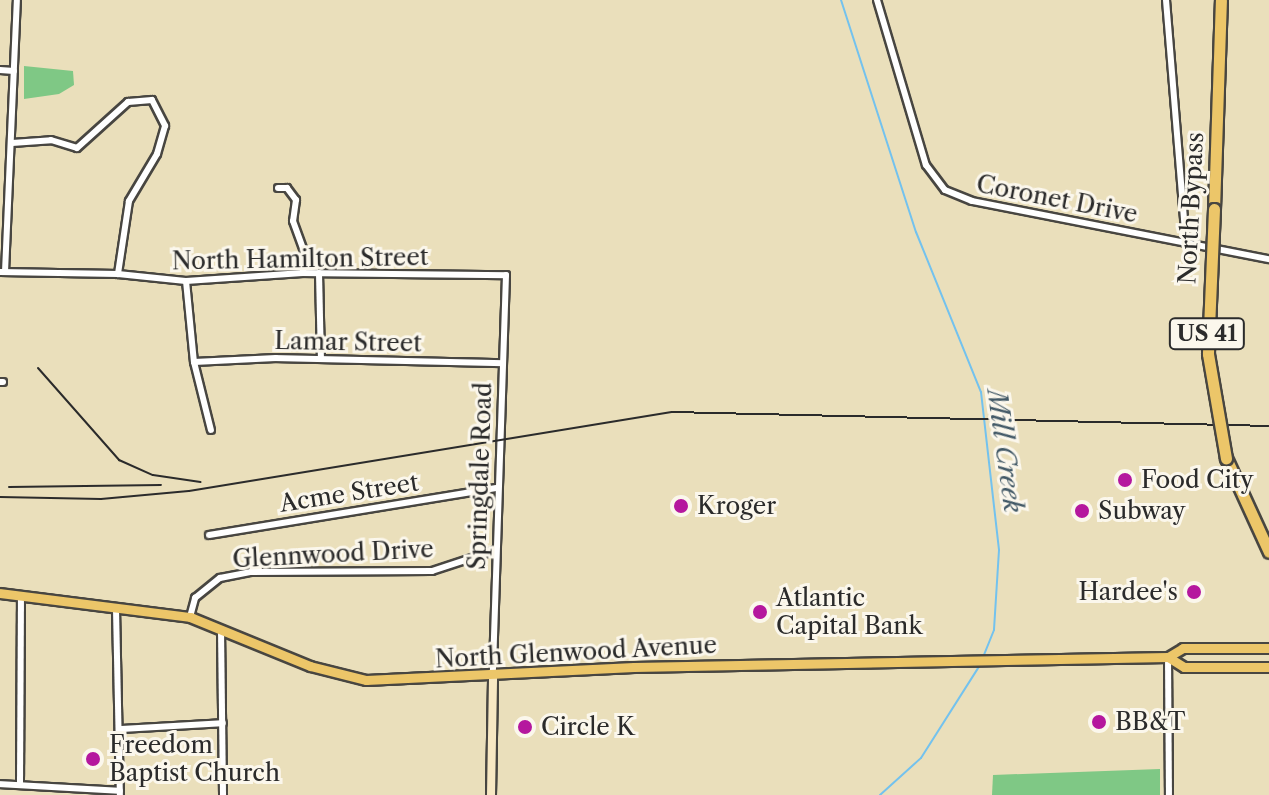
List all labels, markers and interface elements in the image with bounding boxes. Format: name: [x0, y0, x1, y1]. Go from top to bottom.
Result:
street label: North Bypass: [1173, 131, 1209, 285]
street label: Coronet Drive: [974, 169, 1140, 229]
street label: North Hamilton Street: [172, 242, 428, 276]
road number: US 41: [1167, 316, 1247, 352]
street label: Lamar Street: [274, 326, 422, 358]
street label: Springdale Road: [462, 382, 498, 570]
water label: Mill Creek: [980, 387, 1028, 515]
place label: Food City: [1141, 466, 1254, 494]
street label: Acme Street: [278, 468, 420, 518]
marker: Food City: [1116, 471, 1134, 489]
place label: Kroger: [697, 492, 776, 520]
marker: Kroger: [672, 497, 690, 515]
place label: Subway: [1098, 497, 1186, 525]
marker: Subway: [1073, 502, 1091, 520]
street label: Glennwood Drive: [232, 534, 434, 574]
place label: Hardee's: [1078, 578, 1178, 606]
marker: Hardee's: [1185, 583, 1203, 601]
place label: Atlantic Capital Bank: [776, 584, 922, 640]
marker: Atlantic Capital Bank: [751, 603, 769, 621]
street label: North Glenwood Avenue: [434, 630, 718, 674]
place label: BB&T: [1115, 708, 1185, 736]
place label: Circle K: [541, 713, 635, 741]
marker: BB&T: [1090, 713, 1108, 731]
marker: Circle K: [516, 718, 534, 736]
place label: Freedom Baptist Church: [109, 731, 280, 787]
marker: Freedom Baptist Church: [84, 750, 102, 768]

